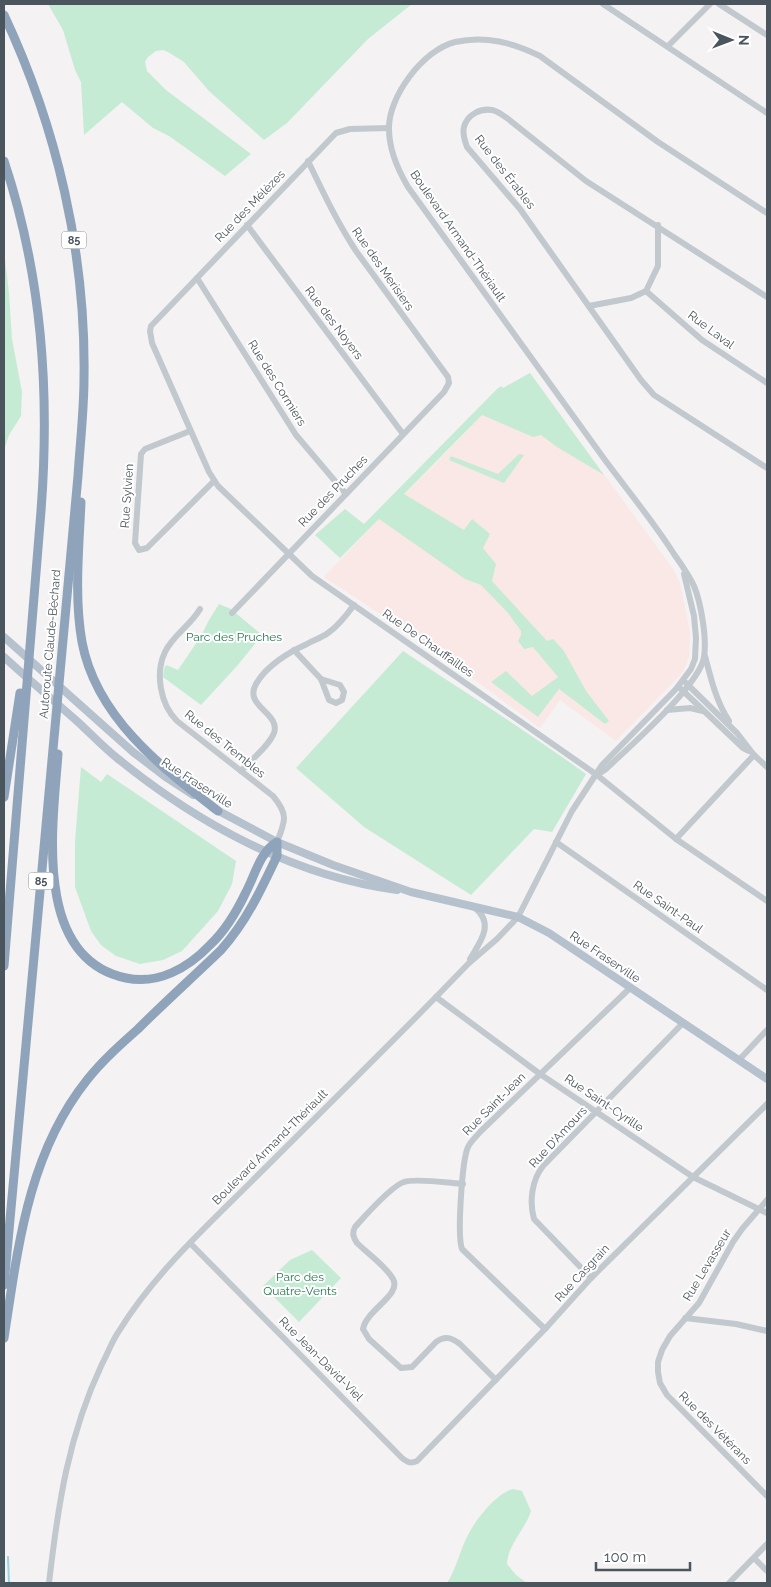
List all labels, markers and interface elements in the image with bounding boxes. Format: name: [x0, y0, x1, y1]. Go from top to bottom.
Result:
north arrow: [706, 15, 756, 65]
text: N: [736, 35, 752, 46]
street label: Rue des Érables: [472, 132, 538, 212]
street label: Rue des Mélèzes: [212, 167, 288, 245]
street label: Boulevard Armand-Thériault: [407, 168, 509, 304]
street label: Rue des Merisiers: [349, 225, 417, 313]
road number: 85: [62, 232, 86, 248]
street label: Rue des Noyers: [302, 284, 366, 362]
street label: Rue Laval: [685, 308, 738, 352]
street label: Rue des Cormiers: [245, 337, 309, 429]
street label: Rue des Pruches: [295, 452, 371, 530]
street label: Rue Sylvien: [118, 463, 136, 529]
street label: Autoroute Claude-Béchard: [36, 569, 64, 719]
street label: Rue De Chauffailles: [380, 606, 476, 680]
park label: Parc des Pruches: [186, 630, 282, 644]
street label: Rue des Trembles: [182, 707, 268, 781]
street label: Rue Fraserville: [159, 755, 235, 811]
road number: 85: [28, 872, 54, 889]
street label: Rue Saint-Paul: [631, 878, 706, 937]
street label: Rue Fraserville: [567, 928, 643, 986]
street label: Rue Saint-Jean: [460, 1070, 528, 1138]
street label: Rue Saint-Cyrille: [562, 1071, 646, 1135]
street label: Boulevard Armand-Thériault: [209, 1086, 331, 1208]
street label: Rue D'Amours: [526, 1103, 590, 1171]
street label: Rue Levasseur: [680, 1226, 734, 1304]
street label: Rue Casgrain: [552, 1241, 612, 1305]
park label: Parc des Quatre-Vents: [263, 1270, 337, 1298]
street label: Rue Jean-David-Viel: [276, 1314, 366, 1404]
street label: Rue des Vétérans: [676, 1389, 754, 1467]
scale bar: [596, 1540, 690, 1572]
text: 100 m: [604, 1548, 646, 1566]

